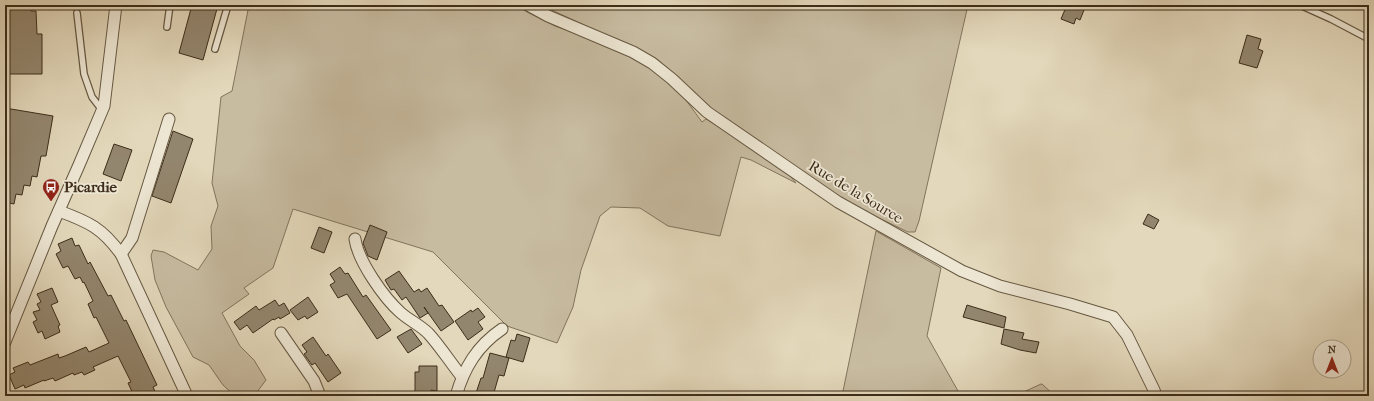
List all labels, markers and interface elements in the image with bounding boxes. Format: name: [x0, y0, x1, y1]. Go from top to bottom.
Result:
street label: Rue de la Source: [806, 157, 907, 228]
bus stop icon: Picardie: [41, 177, 61, 202]
place label: Picardie: [64, 178, 118, 196]
north arrow: [1312, 339, 1352, 379]
text: N: [1328, 343, 1337, 356]

